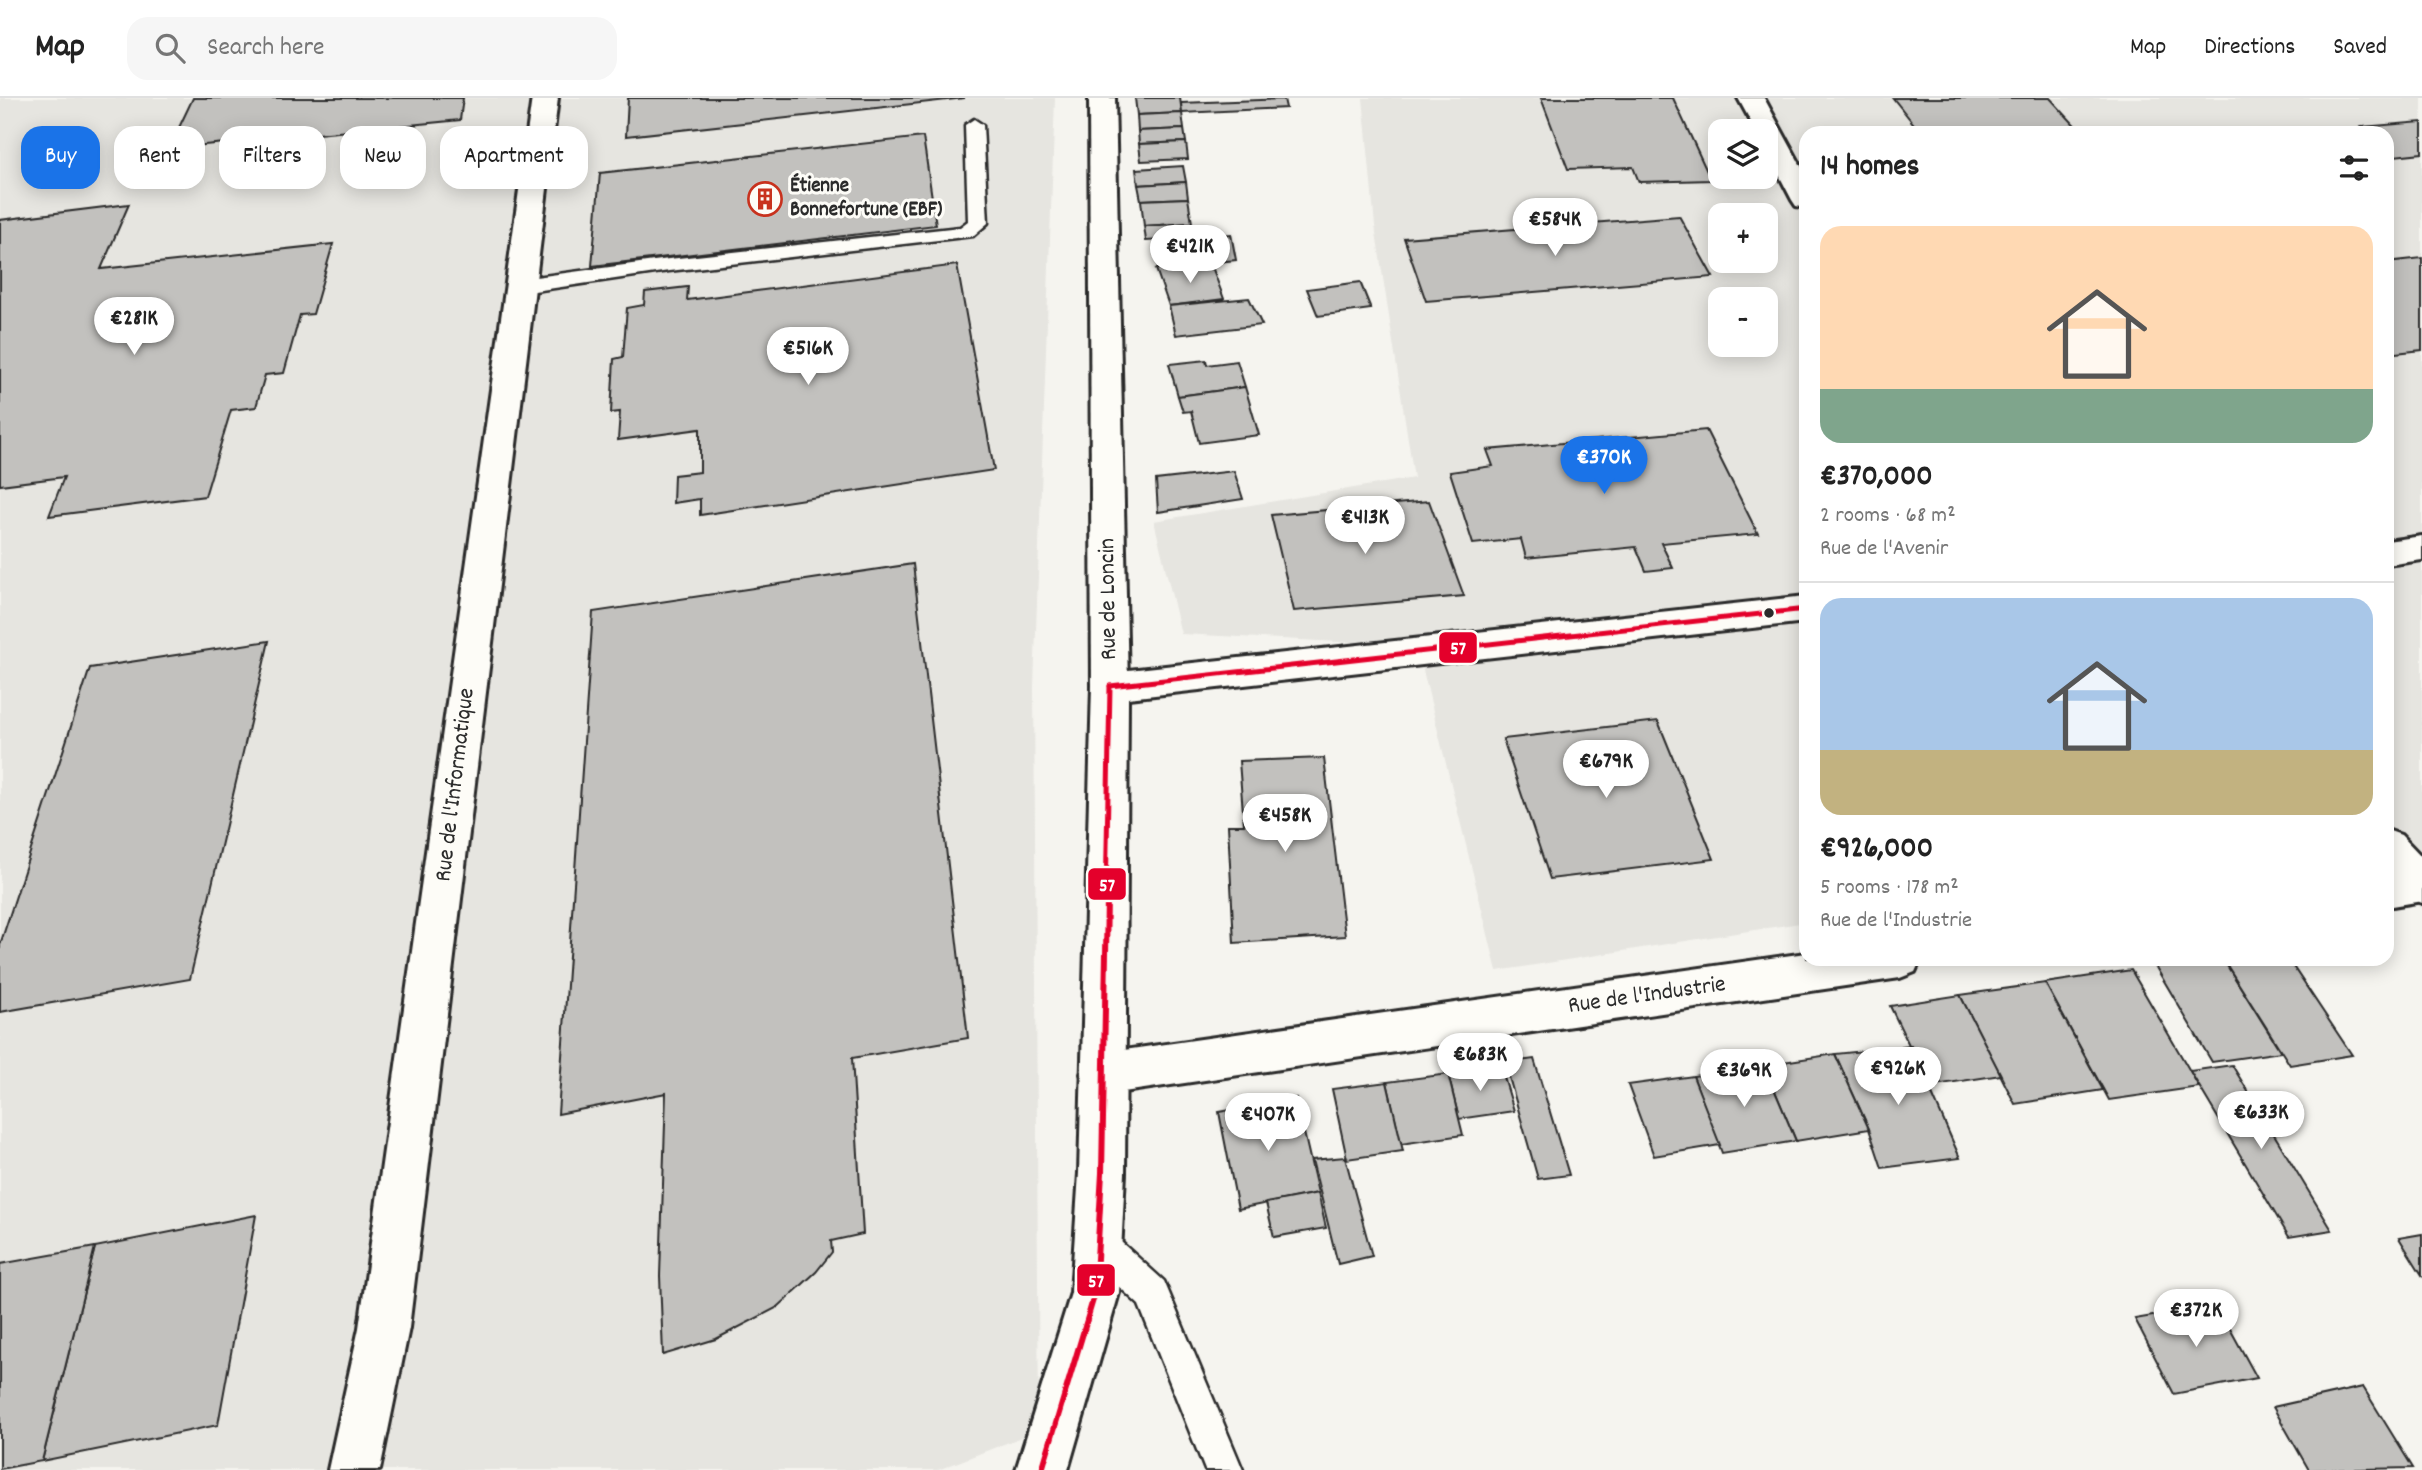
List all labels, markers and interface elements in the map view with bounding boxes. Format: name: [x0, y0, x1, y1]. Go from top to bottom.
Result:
search box: [127, 17, 617, 80]
text: Map: [35, 25, 85, 72]
icon: search: [151, 29, 189, 67]
text: Search here: [207, 30, 325, 67]
text: Map: [2130, 31, 2166, 65]
text: Directions: [2204, 31, 2295, 65]
text: Saved: [2333, 31, 2387, 65]
map controls: [1708, 119, 1778, 357]
button: layers: [1708, 119, 1778, 189]
chip: Buy: [21, 126, 100, 189]
chip: Rent: [114, 126, 205, 189]
chip: Filters: [219, 126, 326, 189]
chip: New: [340, 126, 426, 189]
chip: Apartment: [440, 126, 588, 189]
text: 14 homes: [1820, 147, 1919, 190]
icon: filters: [2335, 149, 2373, 187]
place label: Étienne Bonnefortune (EBF): [790, 172, 942, 226]
building icon: Étienne Bonnefortune (EBF): [746, 180, 784, 218]
pin: €584K: [1506, 198, 1604, 258]
button: +: [1708, 203, 1778, 273]
text: €584K: [1529, 204, 1581, 237]
pin: €421K: [1141, 226, 1239, 285]
text: €421K: [1166, 231, 1214, 264]
icon: home: [2034, 271, 2160, 397]
button: −: [1708, 287, 1778, 357]
pin: €281K: [85, 298, 183, 357]
text: €281K: [110, 303, 158, 336]
pin: €516K: [759, 328, 857, 387]
text: €516K: [783, 333, 833, 366]
pin: €370K: [1555, 436, 1653, 496]
text: €370K: [1576, 442, 1632, 475]
text: €370,000: [1820, 457, 1933, 500]
pin: €413K: [1316, 496, 1414, 556]
text: 2 rooms · 68 m²: [1820, 500, 1956, 533]
text: €413K: [1341, 502, 1389, 535]
text: Rue de l'Avenir: [1820, 533, 1948, 566]
street label: Rue de Loncin: [1091, 538, 1127, 660]
unlabelled marker: [1762, 606, 1776, 620]
line badge: 57: [1438, 631, 1478, 664]
text: 57: [1450, 637, 1466, 664]
icon: home: [2034, 643, 2160, 769]
street label: Rue de l'Informatique: [427, 686, 485, 884]
pin: €679K: [1557, 740, 1655, 800]
text: €679K: [1579, 746, 1633, 779]
pin: €458K: [1236, 794, 1334, 854]
text: €458K: [1259, 800, 1311, 833]
text: €926,000: [1820, 829, 1933, 872]
line badge: 57: [1087, 867, 1127, 901]
text: 5 rooms · 178 m²: [1820, 872, 1959, 905]
text: 57: [1099, 874, 1115, 901]
text: Rue de l'Industrie: [1820, 905, 1972, 938]
street label: Rue de l'Industrie: [1566, 968, 1728, 1024]
pin: €683K: [1431, 1034, 1529, 1093]
text: €683K: [1453, 1039, 1507, 1072]
pin: €926K: [1849, 1048, 1947, 1107]
pin: €369K: [1695, 1049, 1793, 1109]
text: €926K: [1870, 1053, 1926, 1086]
text: €369K: [1716, 1055, 1772, 1088]
pin: €633K: [2212, 1091, 2310, 1151]
pin: €407K: [1219, 1094, 1317, 1153]
text: €633K: [2233, 1097, 2289, 1130]
text: €407K: [1241, 1099, 1295, 1132]
line badge: 57: [1076, 1263, 1116, 1297]
text: 57: [1088, 1270, 1104, 1297]
pin: €372K: [2147, 1290, 2245, 1349]
text: €372K: [2170, 1295, 2222, 1328]

